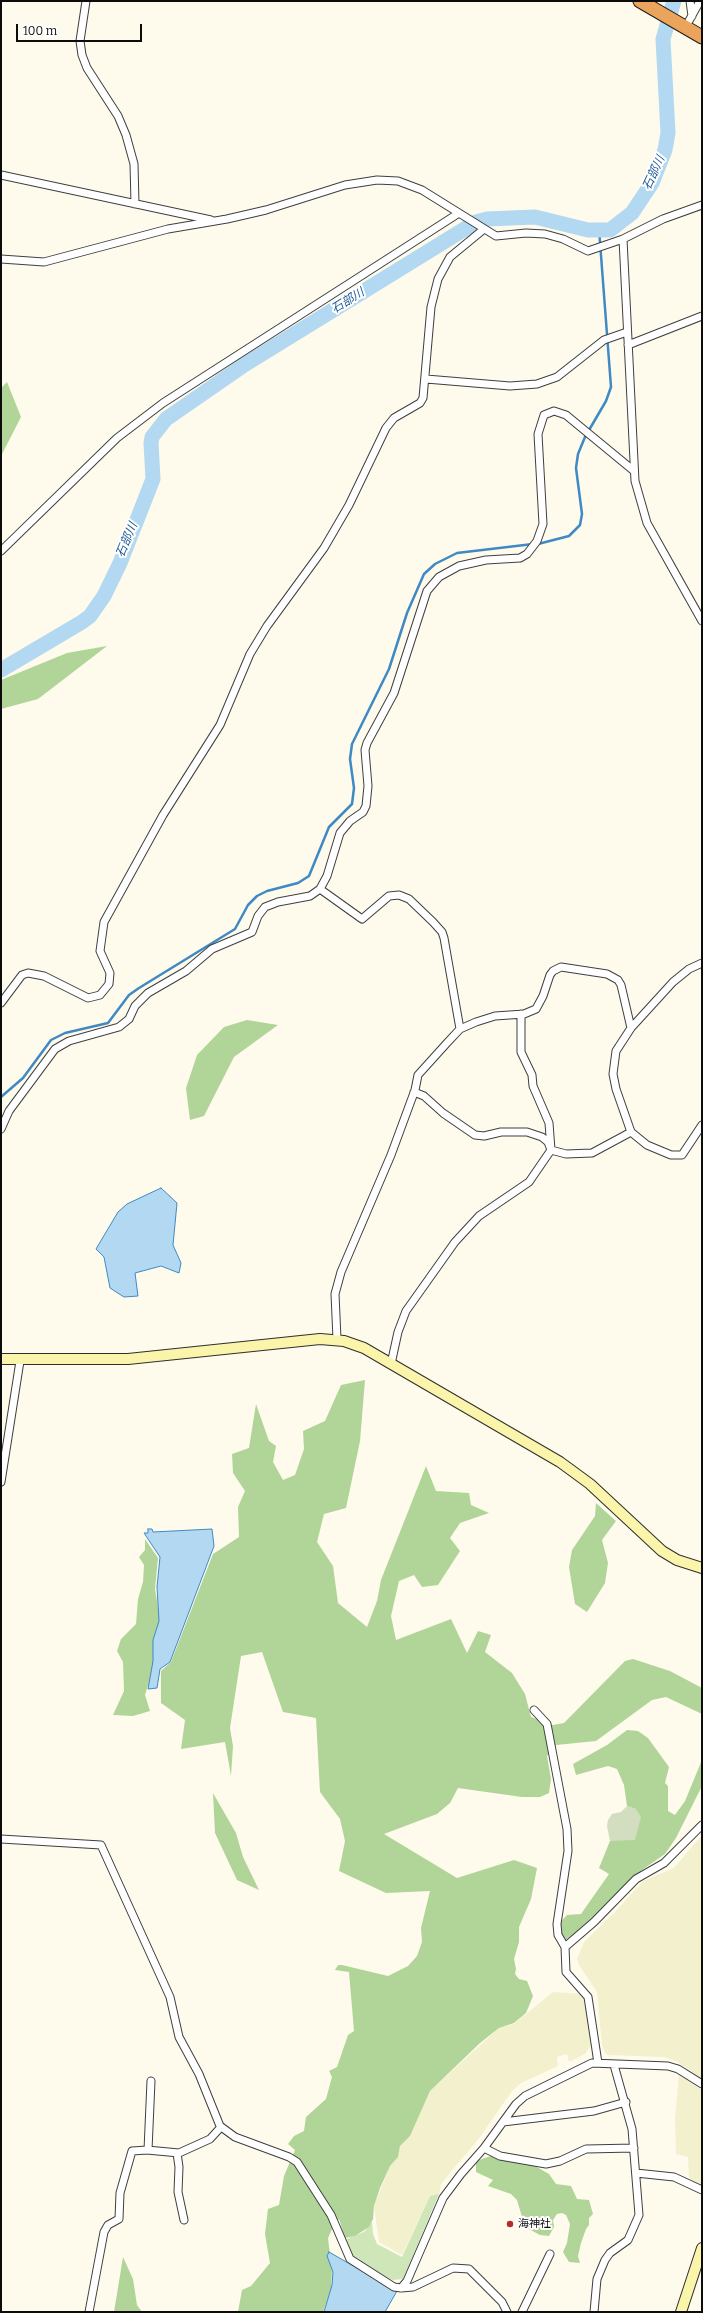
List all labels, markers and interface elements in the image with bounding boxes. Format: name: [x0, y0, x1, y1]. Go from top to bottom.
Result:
scale bar: [18, 16, 144, 42]
text: 100 m: [23, 24, 57, 38]
water label: 石部川: [640, 154, 668, 192]
water label: 石部川: [329, 285, 367, 317]
water label: 石部川: [113, 521, 141, 559]
place label: 海神社: [518, 2217, 551, 2231]
marker: 海神社: [505, 2219, 515, 2229]

